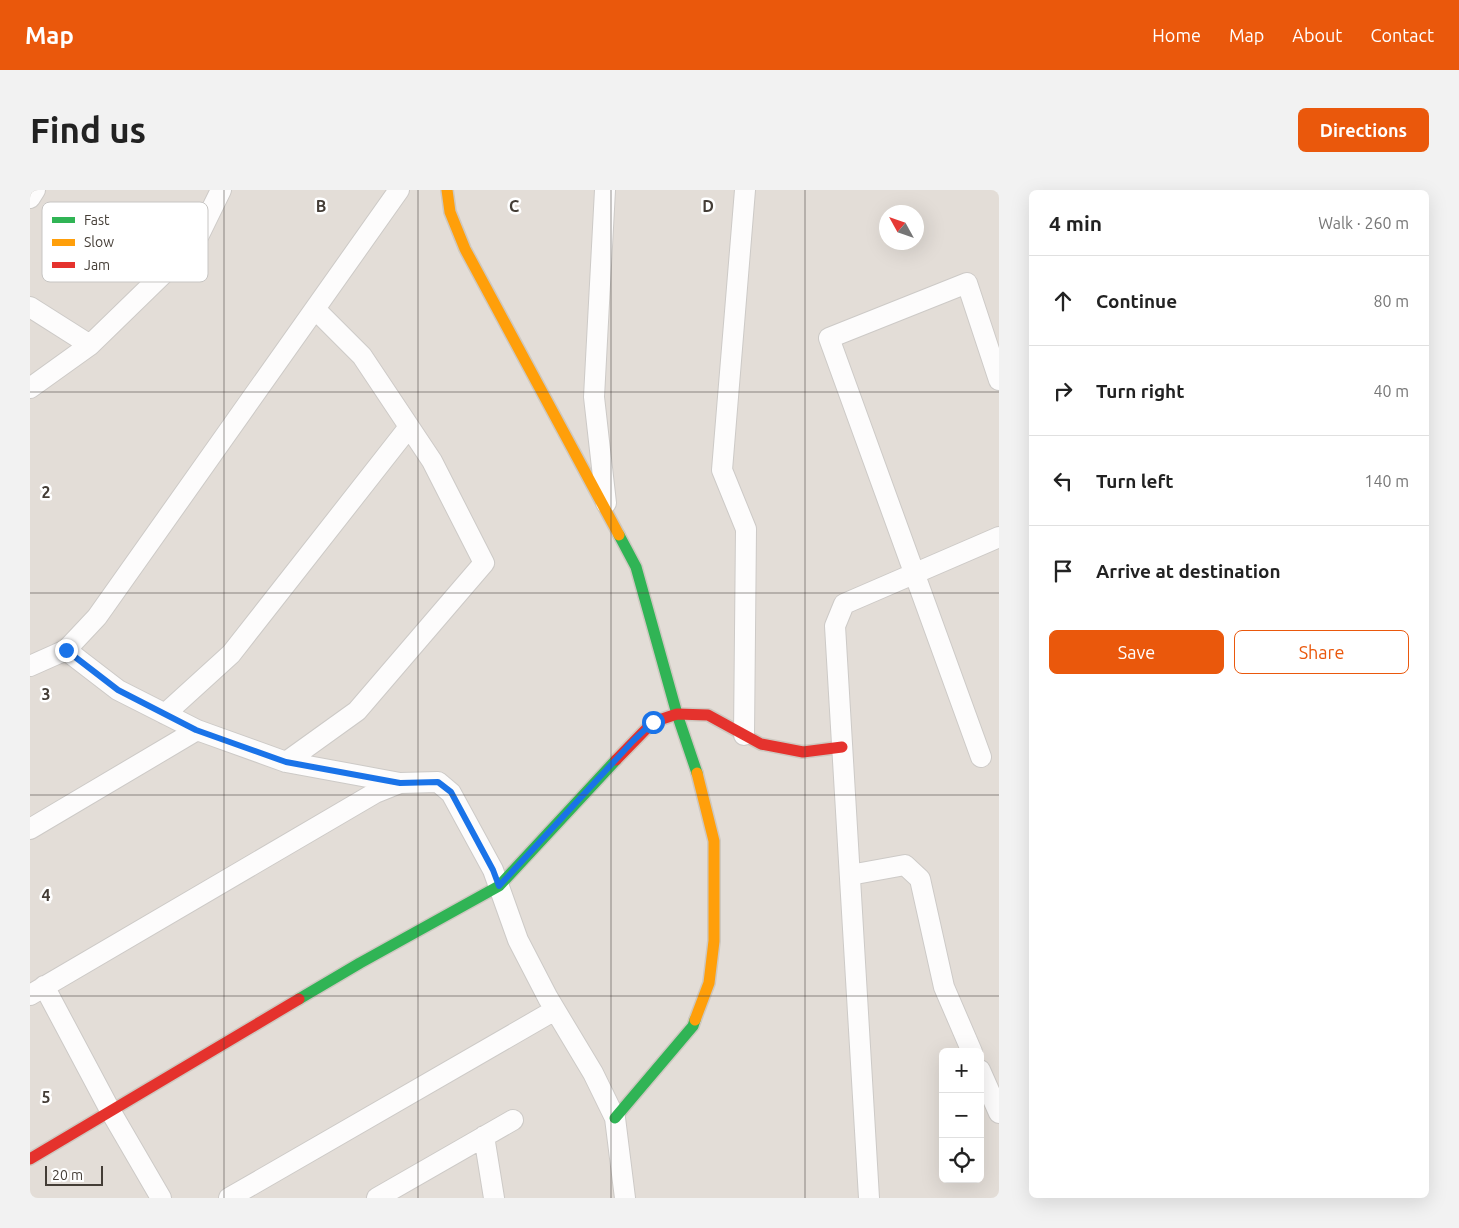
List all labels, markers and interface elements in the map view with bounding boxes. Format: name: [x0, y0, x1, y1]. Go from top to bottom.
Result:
text: Map: [25, 22, 74, 49]
text: Home: [1152, 25, 1201, 45]
text: Map: [1229, 25, 1264, 45]
text: About: [1292, 25, 1342, 45]
text: Contact: [1370, 25, 1434, 45]
button: Directions: [1298, 108, 1429, 152]
text: Find us: [30, 110, 146, 150]
text: B: [316, 197, 326, 215]
text: C: [509, 197, 519, 215]
text: D: [702, 197, 714, 215]
legend: [42, 202, 208, 282]
north arrow: [879, 205, 924, 250]
text: 4 min: [1049, 211, 1102, 235]
text: Fast: [84, 212, 110, 228]
text: Walk · 260 m: [1318, 214, 1409, 232]
text: Slow: [84, 234, 114, 250]
text: Jam: [84, 257, 110, 273]
icon: ahead: [1049, 287, 1077, 315]
text: Continue: [1096, 290, 1177, 312]
text: 80 m: [1373, 292, 1409, 310]
icon: right: [1049, 377, 1077, 405]
text: Turn right: [1096, 380, 1184, 402]
text: 40 m: [1373, 382, 1409, 400]
icon: left: [1049, 467, 1077, 495]
text: Turn left: [1096, 470, 1174, 492]
text: 140 m: [1364, 472, 1409, 490]
text: 2: [41, 483, 51, 501]
icon: arrive: [1049, 557, 1077, 585]
text: Arrive at destination: [1096, 560, 1281, 582]
button: Save: [1049, 630, 1224, 674]
button: Share: [1234, 630, 1409, 674]
route end: [55, 639, 78, 662]
text: 3: [41, 685, 51, 703]
route start: [642, 711, 665, 734]
text: 4: [41, 886, 51, 904]
map controls: [939, 1048, 984, 1183]
button: +: [939, 1048, 984, 1093]
text: 5: [41, 1088, 51, 1106]
button: −: [939, 1093, 984, 1138]
button: locate: [939, 1138, 984, 1183]
scale bar: [45, 1163, 102, 1186]
text: 20 m: [52, 1167, 83, 1183]

